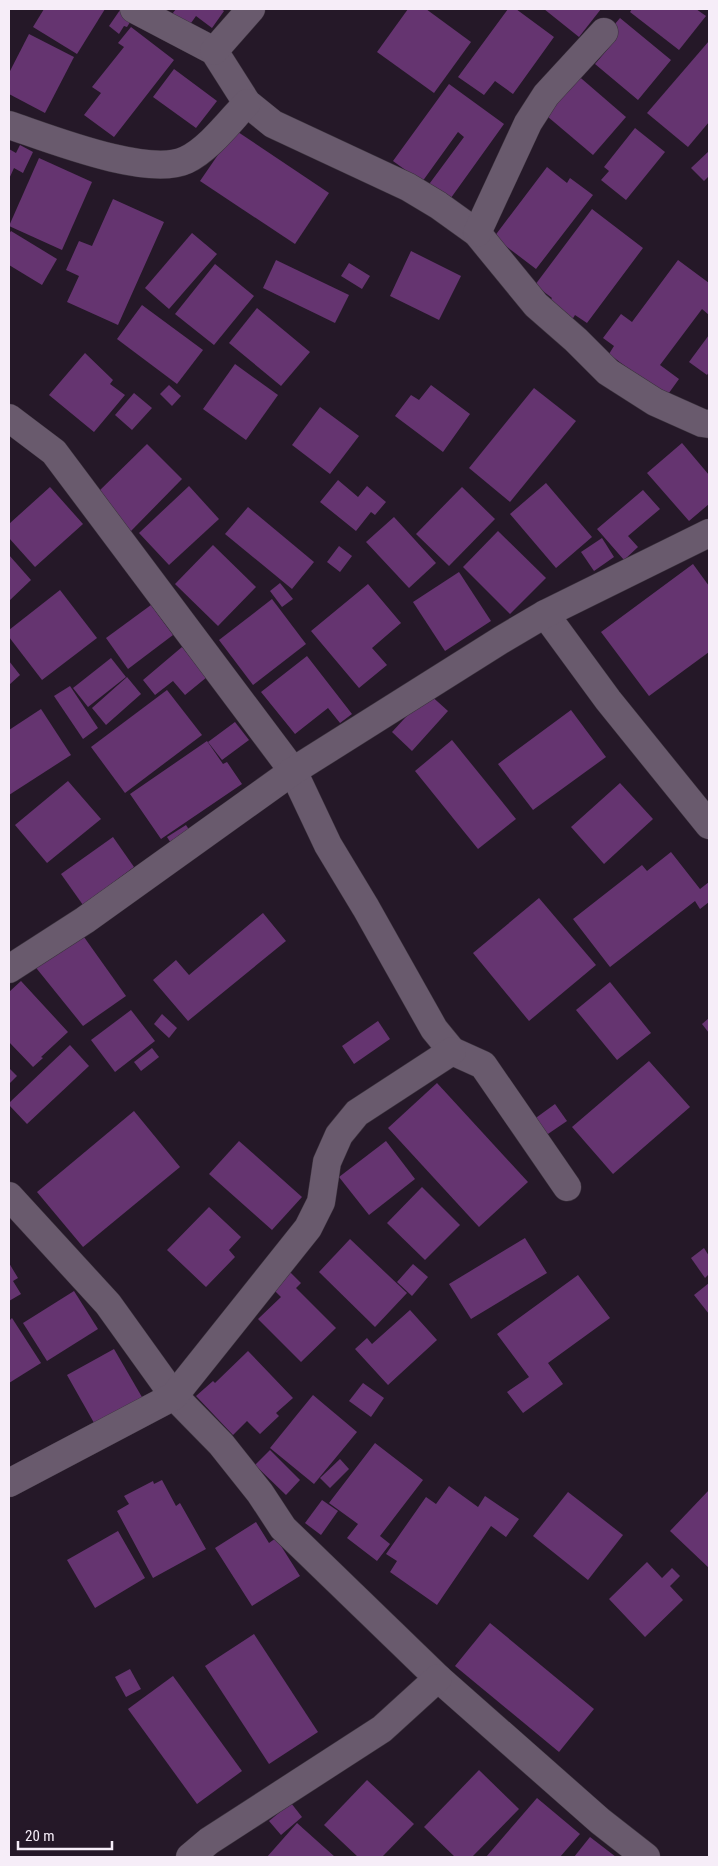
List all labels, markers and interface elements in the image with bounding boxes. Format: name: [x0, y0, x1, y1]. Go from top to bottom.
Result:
scale bar: [18, 1818, 111, 1850]
text: 20 m: [25, 1827, 55, 1845]

